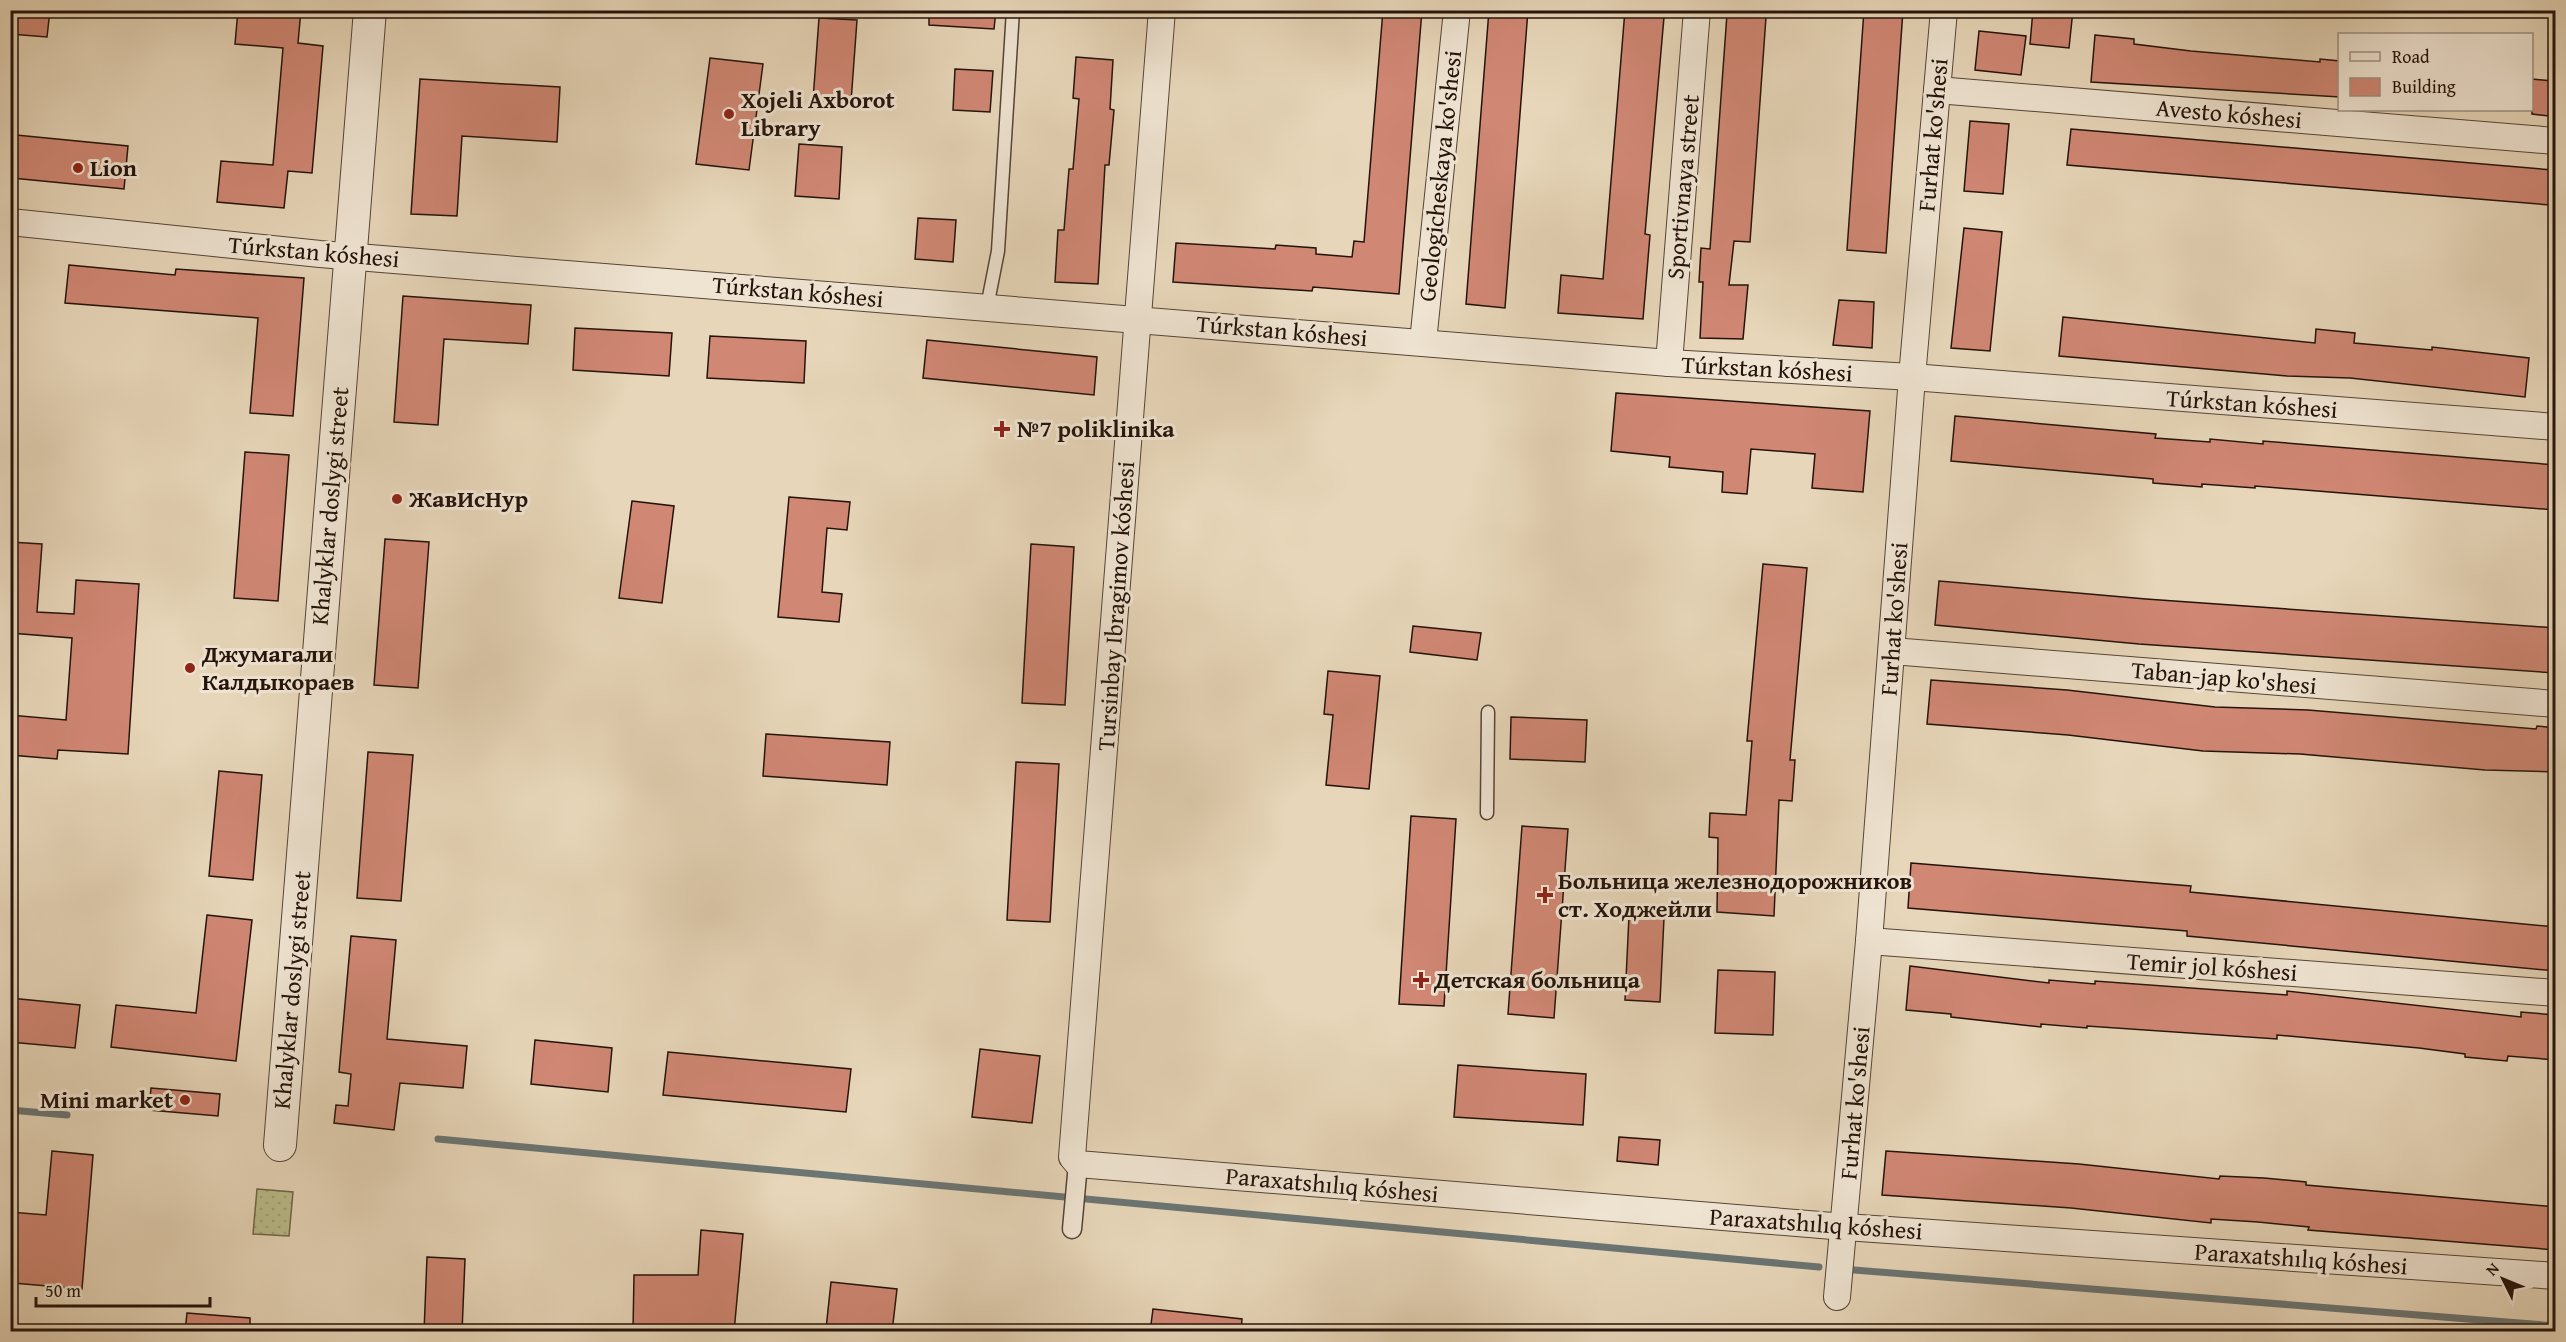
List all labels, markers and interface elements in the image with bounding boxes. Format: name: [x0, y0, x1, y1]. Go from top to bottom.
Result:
legend: [2338, 33, 2533, 111]
text: Road: [2392, 43, 2430, 70]
street label: Geologicheskaya ko'shesi: [1409, 48, 1470, 303]
street label: Furhat ko'shesi: [1908, 57, 1957, 213]
text: Building: [2392, 73, 2456, 100]
place label: Xojeli Axborot Library: [741, 82, 895, 145]
street label: Avesto kóshesi: [2155, 90, 2304, 137]
street label: Sportivnaya street: [1657, 92, 1708, 281]
marker: Xojeli Axborot Library: [722, 107, 736, 121]
place label: Lion: [90, 150, 137, 185]
marker: Lion: [71, 161, 85, 175]
street label: Túrkstan kóshesi: [227, 227, 401, 276]
street label: Túrkstan kóshesi: [711, 267, 885, 316]
street label: Túrkstan kóshesi: [1195, 306, 1369, 355]
street label: Túrkstan kóshesi: [1680, 347, 1854, 390]
street label: Túrkstan kóshesi: [2165, 380, 2339, 427]
street label: Khalyklar doslygi street: [302, 385, 357, 626]
place label: №7 poliklinika: [1016, 411, 1175, 446]
marker: №7 poliklinika: [993, 420, 1011, 438]
street label: Tursinbay Ibragimov kóshesi: [1088, 460, 1143, 752]
place label: ЖавИсНур: [408, 481, 528, 516]
marker: ЖавИсНур: [390, 492, 404, 506]
street label: Furhat ko'shesi: [1871, 541, 1916, 697]
place label: Джумагали Калдыкораев: [201, 636, 355, 699]
street label: Taban-jap ko'shesi: [2130, 652, 2318, 703]
marker: Джумагали Калдыкораев: [183, 661, 197, 675]
place label: Больница железнодорожников ст. Ходжейли: [1558, 863, 1912, 926]
street label: Khalyklar doslygi street: [264, 869, 319, 1110]
marker: Больница железнодорожников ст. Ходжейли: [1536, 886, 1554, 904]
street label: Temir jol kóshesi: [2126, 943, 2299, 990]
place label: Детская больница: [1433, 962, 1641, 997]
marker: Детская больница: [1412, 971, 1430, 989]
street label: Furhat ko'shesi: [1830, 1025, 1879, 1181]
place label: Mini market: [40, 1082, 173, 1117]
marker: Mini market: [178, 1093, 192, 1107]
street label: Paraxatshılıq kóshesi: [1224, 1158, 1440, 1211]
street label: Paraxatshılıq kóshesi: [1708, 1199, 1924, 1248]
street label: Paraxatshılıq kóshesi: [2193, 1234, 2409, 1283]
north arrow: [2473, 1249, 2533, 1309]
text: N: [2480, 1256, 2505, 1281]
scale bar: [36, 1270, 210, 1308]
text: 50 m: [45, 1277, 81, 1304]

